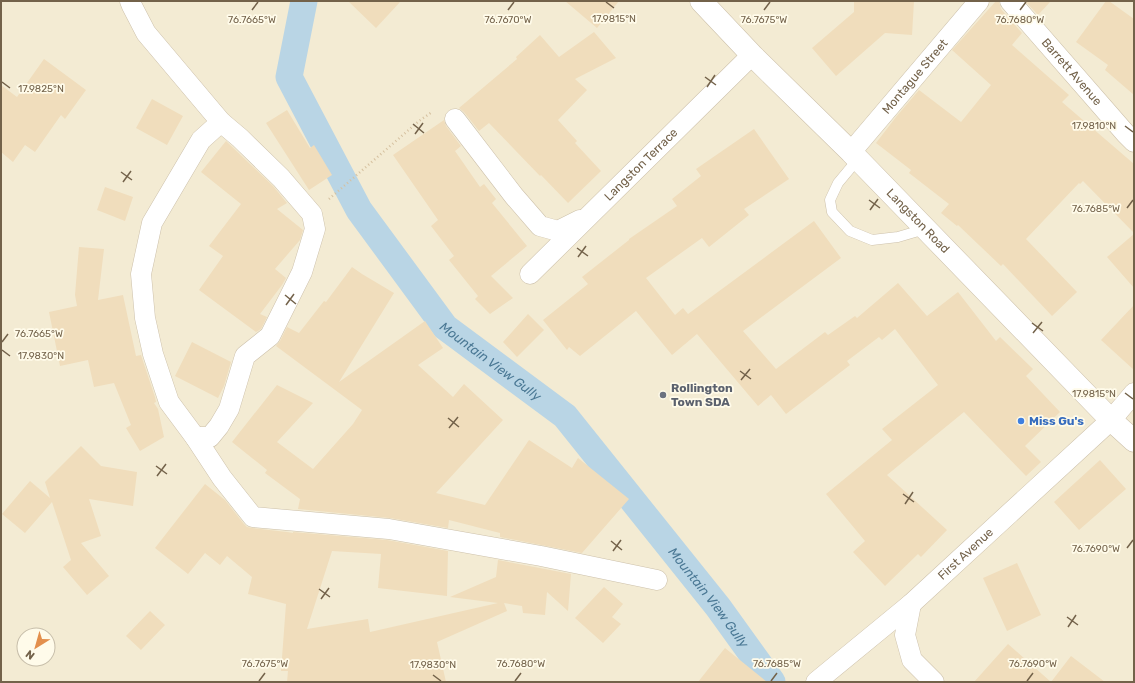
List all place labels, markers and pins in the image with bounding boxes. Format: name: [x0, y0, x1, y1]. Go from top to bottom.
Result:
place label: Rollington Town SDA: [671, 381, 733, 409]
marker: Rollington Town SDA: [658, 390, 668, 400]
place label: Miss Gu's: [1029, 414, 1084, 428]
marker: Miss Gu's: [1016, 416, 1026, 426]

